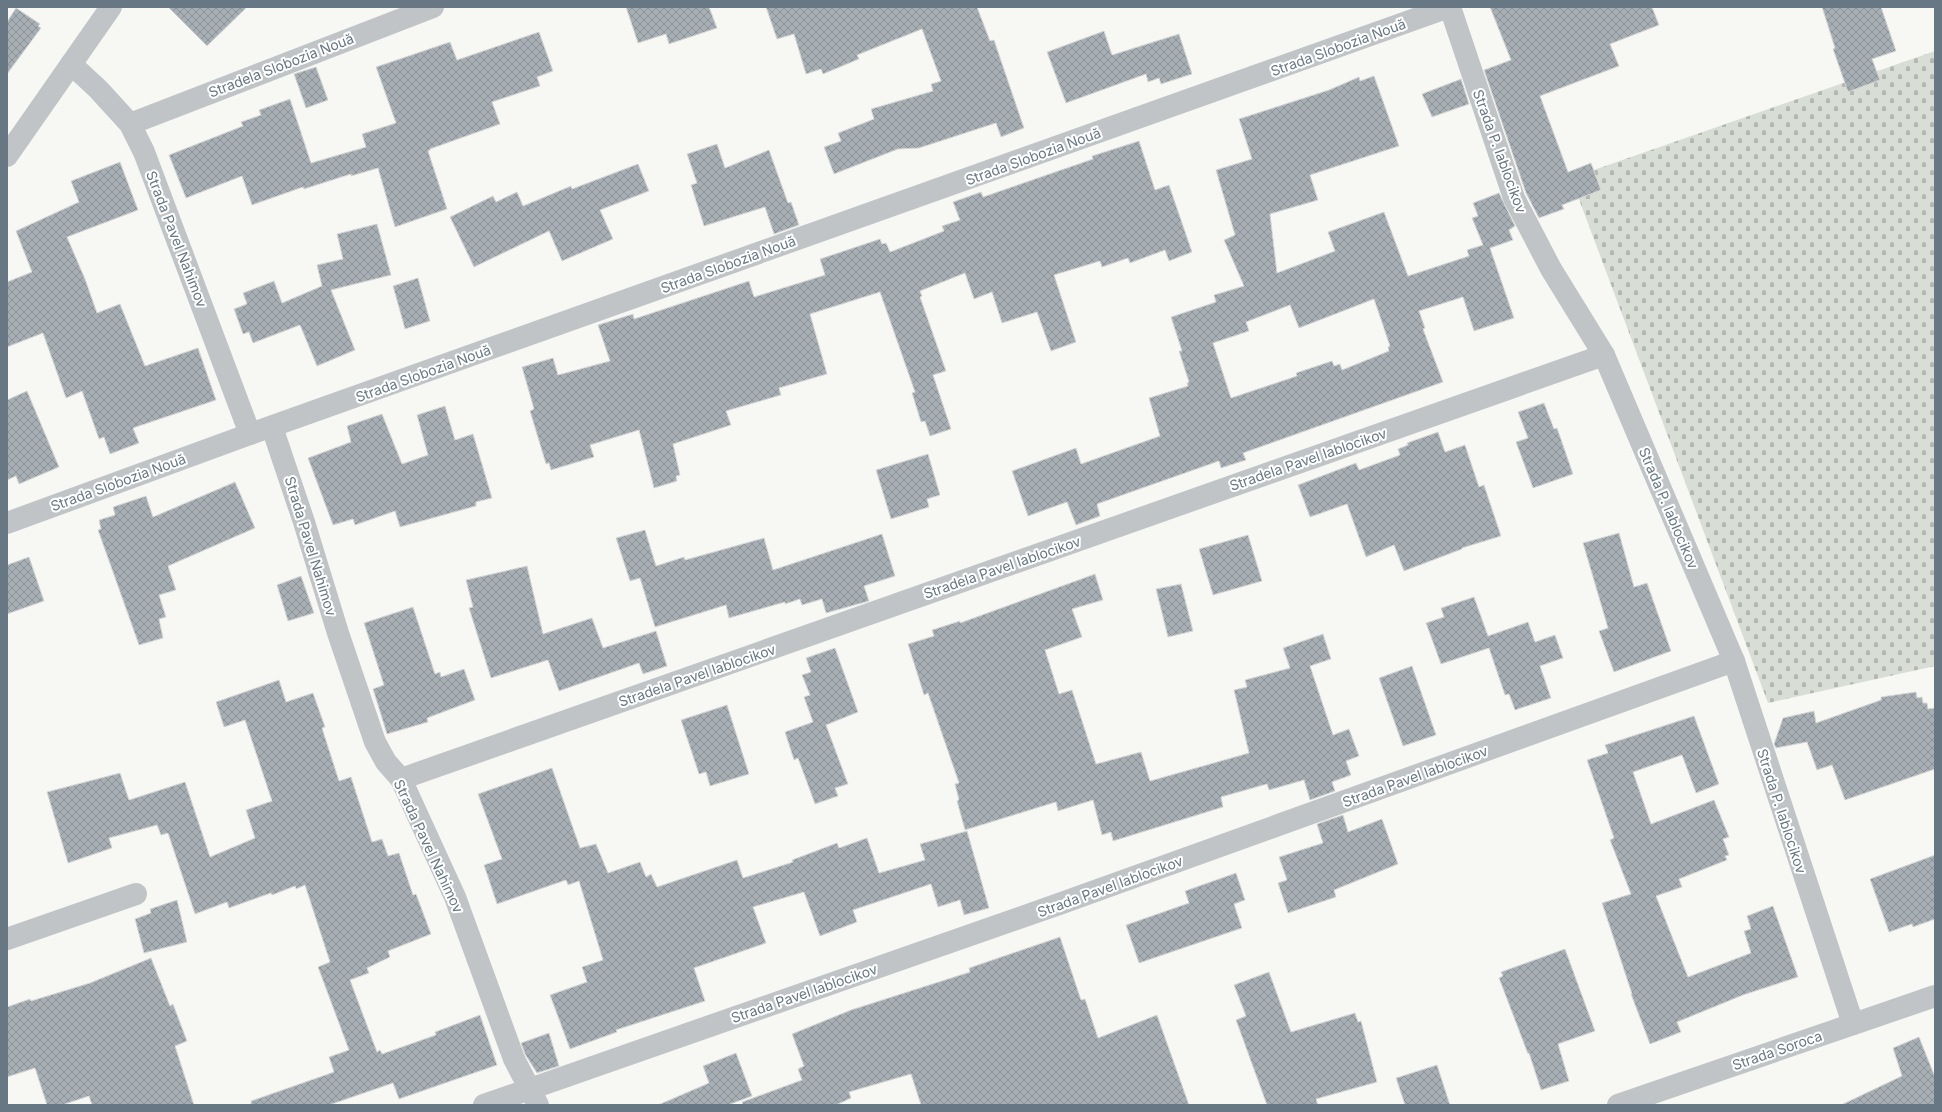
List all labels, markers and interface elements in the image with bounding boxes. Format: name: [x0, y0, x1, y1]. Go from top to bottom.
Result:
street label: Strada Slobozia Nouă: [1268, 15, 1408, 79]
street label: Stradela Slobozia Nouă: [206, 29, 356, 101]
street label: Strada P. Iablocikov: [1470, 87, 1530, 215]
street label: Strada Slobozia Nouă: [963, 124, 1103, 188]
street label: Strada Pavel Nahimov: [143, 168, 211, 310]
street label: Strada Slobozia Nouă: [658, 232, 798, 296]
street label: Strada Slobozia Nouă: [353, 341, 493, 405]
street label: Stradela Pavel Iablocikov: [1227, 424, 1389, 494]
street label: Strada P. Iablocikov: [1636, 445, 1702, 571]
street label: Strada Slobozia Nouă: [48, 450, 188, 514]
street label: Strada Pavel Nahimov: [282, 474, 340, 618]
street label: Stradela Pavel Iablocikov: [921, 532, 1083, 602]
street label: Stradela Pavel Iablocikov: [616, 640, 778, 710]
street label: Strada Pavel Iablocikov: [1340, 742, 1490, 810]
street label: Strada P. Iablocikov: [1754, 746, 1810, 876]
street label: Strada Pavel Nahimov: [391, 777, 467, 915]
street label: Strada Pavel Iablocikov: [1035, 852, 1185, 920]
street label: Strada Pavel Iablocikov: [729, 960, 879, 1026]
street label: Strada Soroca: [1730, 1027, 1824, 1073]

